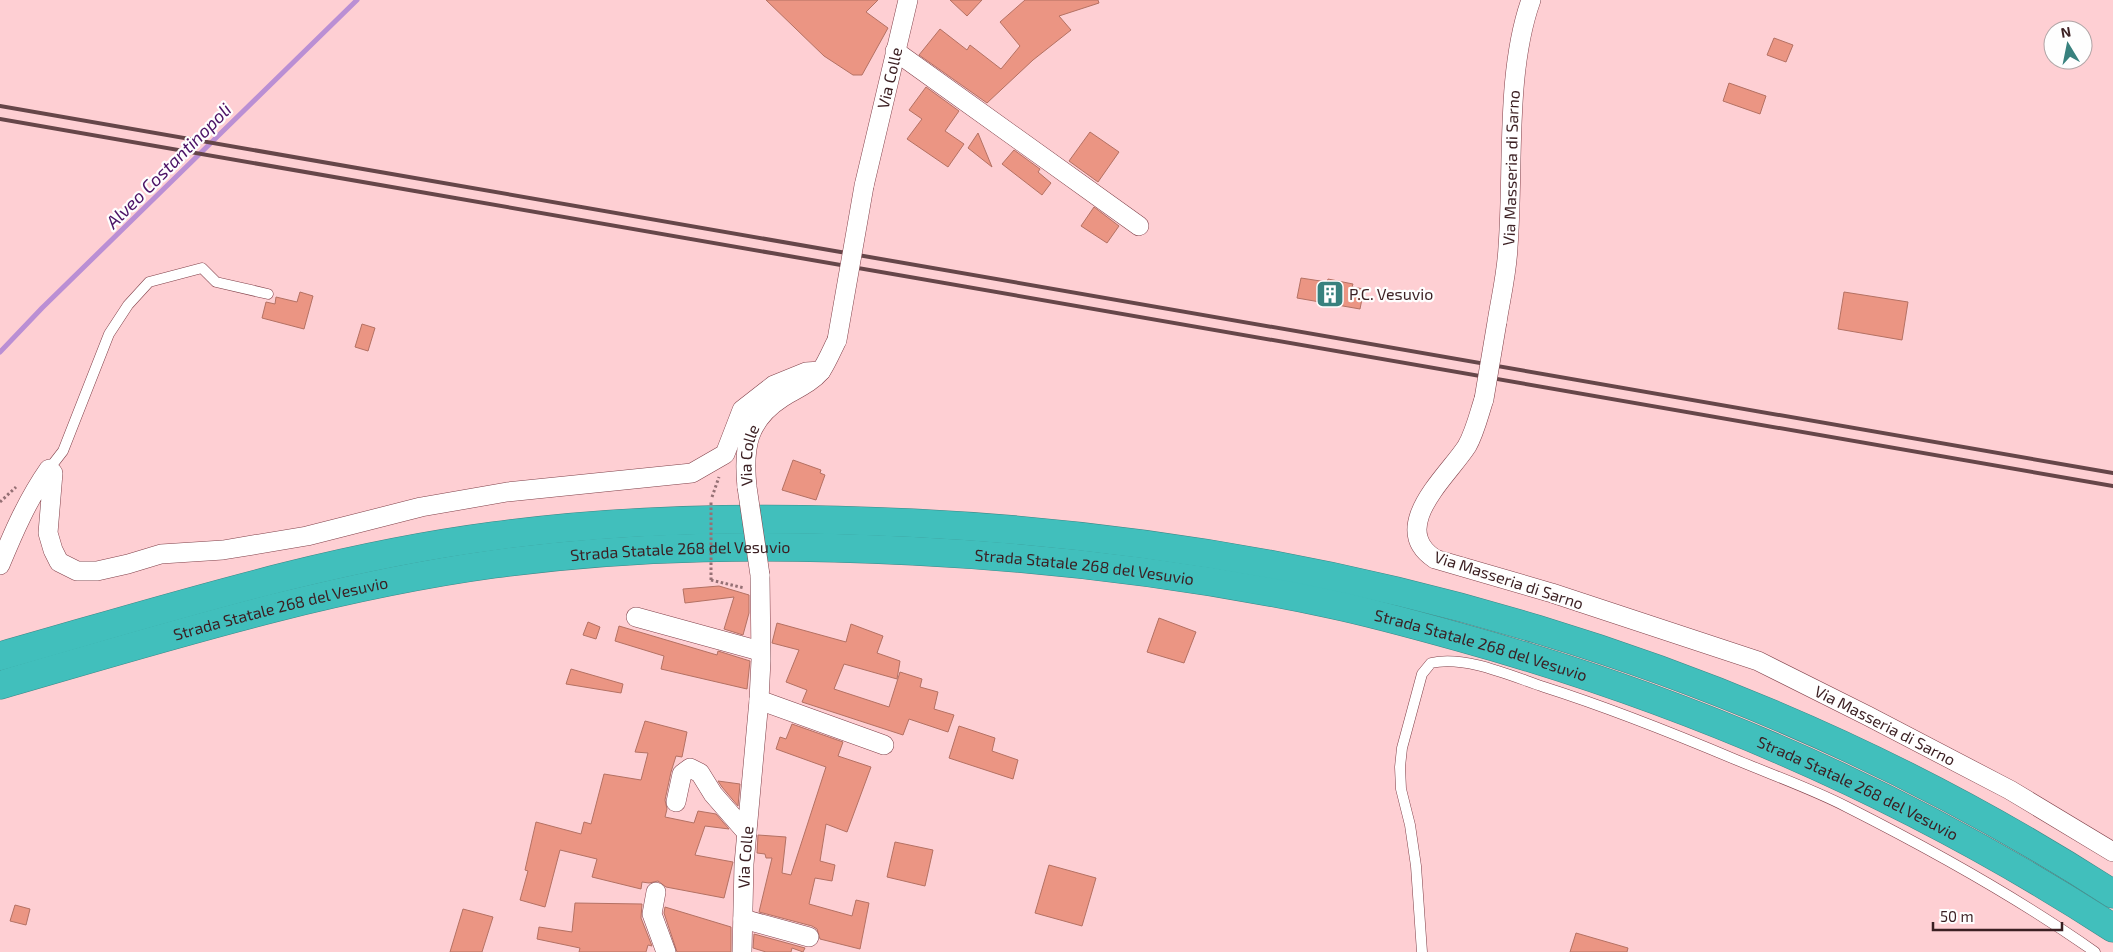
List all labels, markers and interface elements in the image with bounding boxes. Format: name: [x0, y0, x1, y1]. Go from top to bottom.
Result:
north arrow: [2043, 20, 2093, 70]
text: N: [2059, 22, 2072, 41]
street label: Via Colle: [873, 45, 905, 110]
street label: Via Masseria di Sarno: [1498, 89, 1523, 247]
water label: Alveo Costantinopoli: [100, 98, 236, 233]
building icon: P.C. Vesuvio: [1315, 279, 1345, 309]
place label: P.C. Vesuvio: [1349, 284, 1433, 303]
street label: Via Colle: [736, 421, 763, 487]
street label: Strada Statale 268 del Vesuvio: [569, 537, 791, 564]
street label: Strada Statale 268 del Vesuvio: [974, 545, 1195, 588]
street label: Via Masseria di Sarno: [1432, 546, 1586, 613]
street label: Strada Statale 268 del Vesuvio: [171, 572, 390, 644]
street label: Strada Statale 268 del Vesuvio: [1373, 605, 1590, 685]
street label: Via Masseria di Sarno: [1812, 681, 1959, 769]
street label: Strada Statale 268 del Vesuvio: [1755, 731, 1962, 844]
street label: Via Colle: [733, 825, 756, 888]
scale bar: [1933, 900, 2062, 932]
text: 50 m: [1940, 907, 1974, 925]

